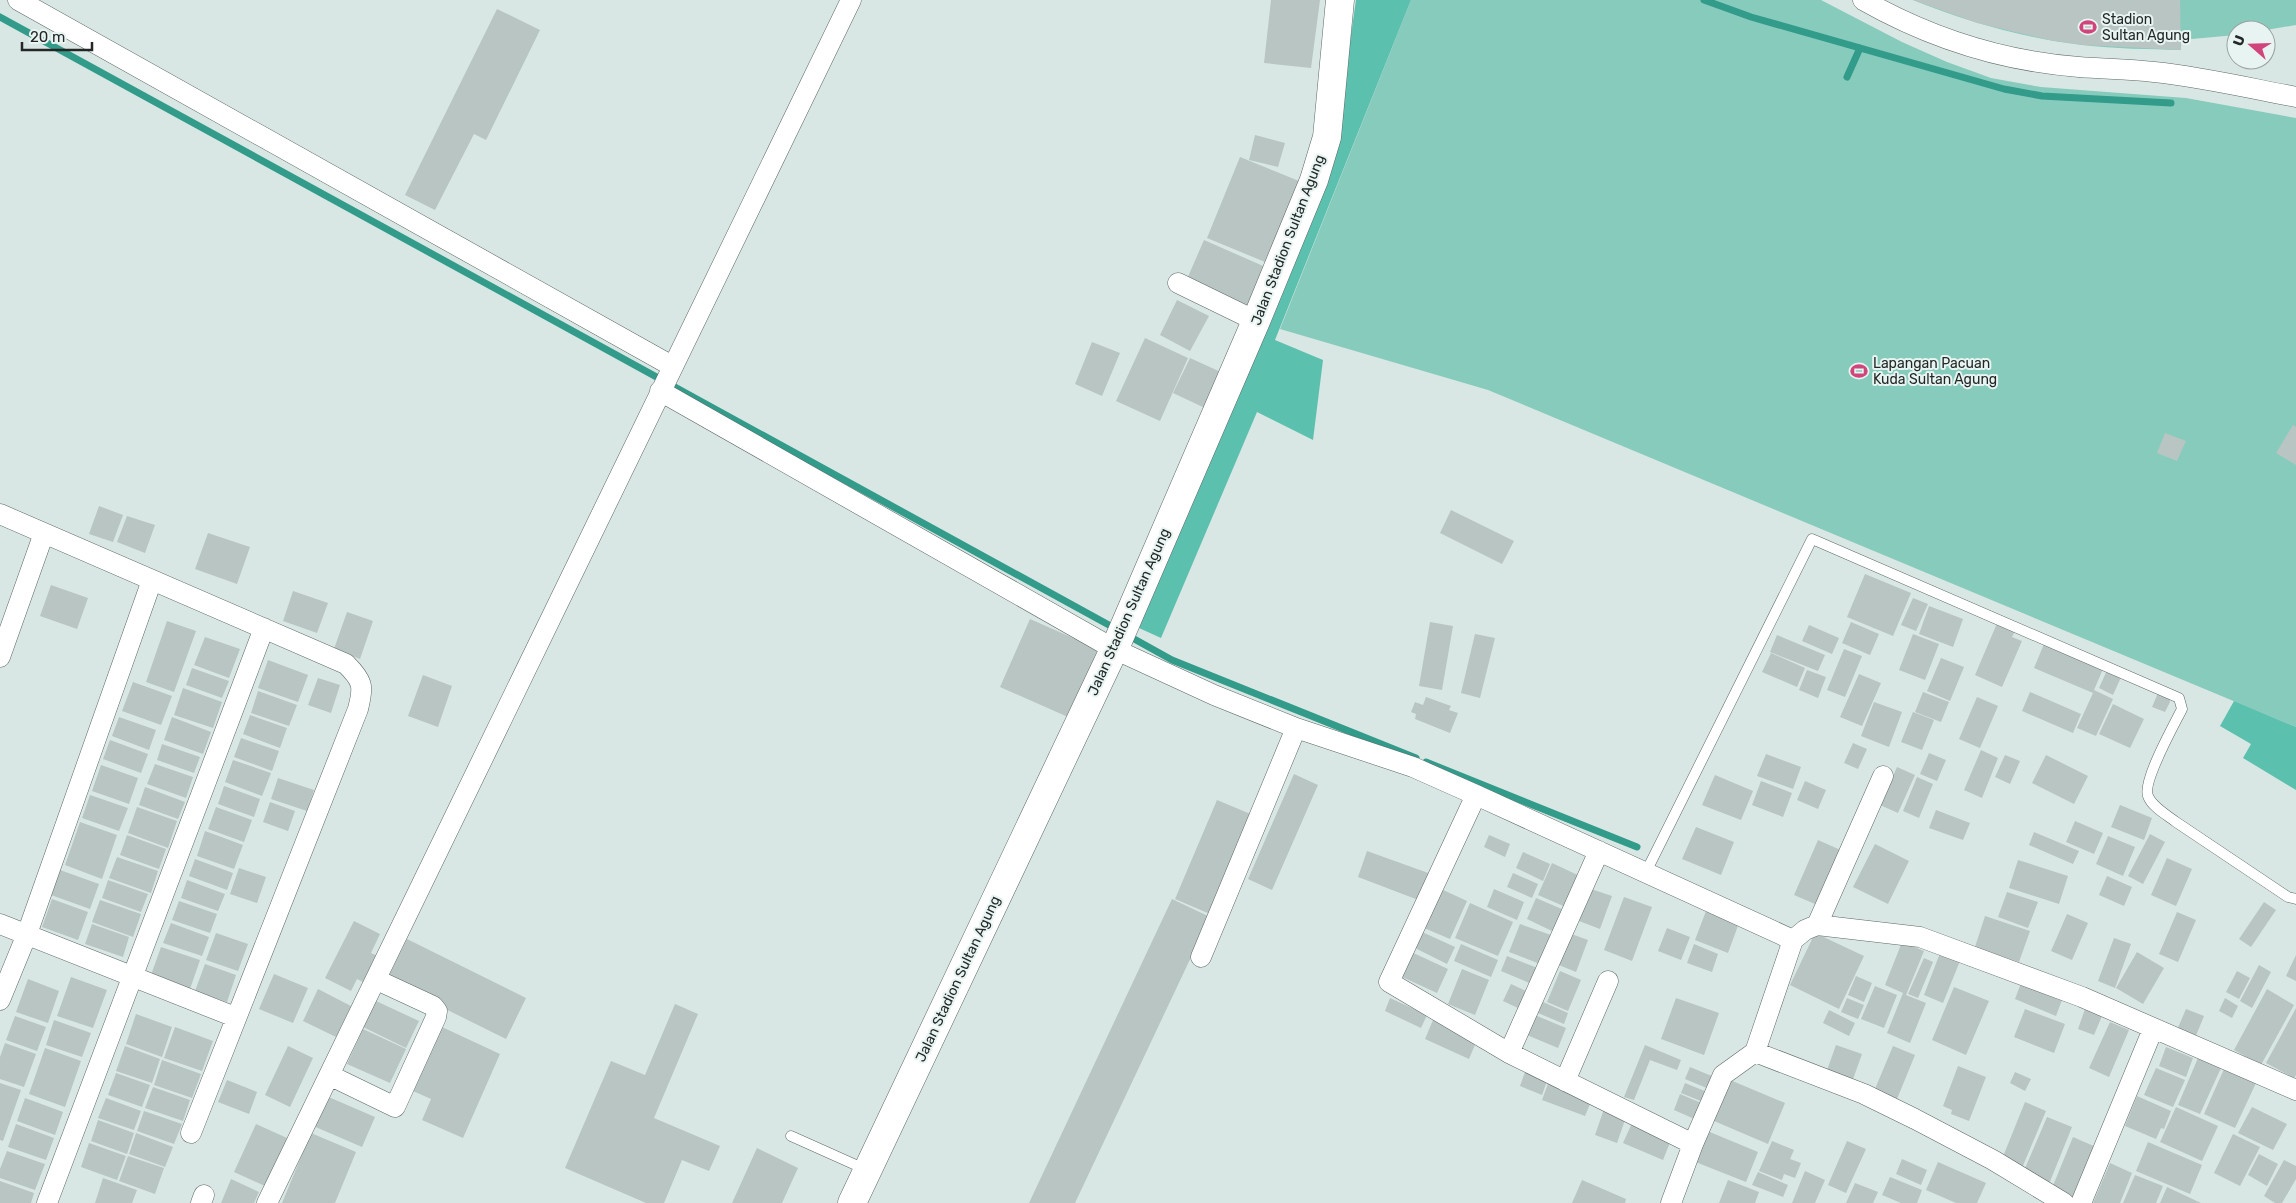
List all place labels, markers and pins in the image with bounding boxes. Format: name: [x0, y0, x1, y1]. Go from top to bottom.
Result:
place label: Stadion Sultan Agung: [2102, 11, 2190, 44]
sports icon: Stadion Sultan Agung: [2078, 17, 2098, 37]
place label: Lapangan Pacuan Kuda Sultan Agung: [1873, 355, 1997, 388]
sports icon: Lapangan Pacuan Kuda Sultan Agung: [1849, 361, 1869, 381]

